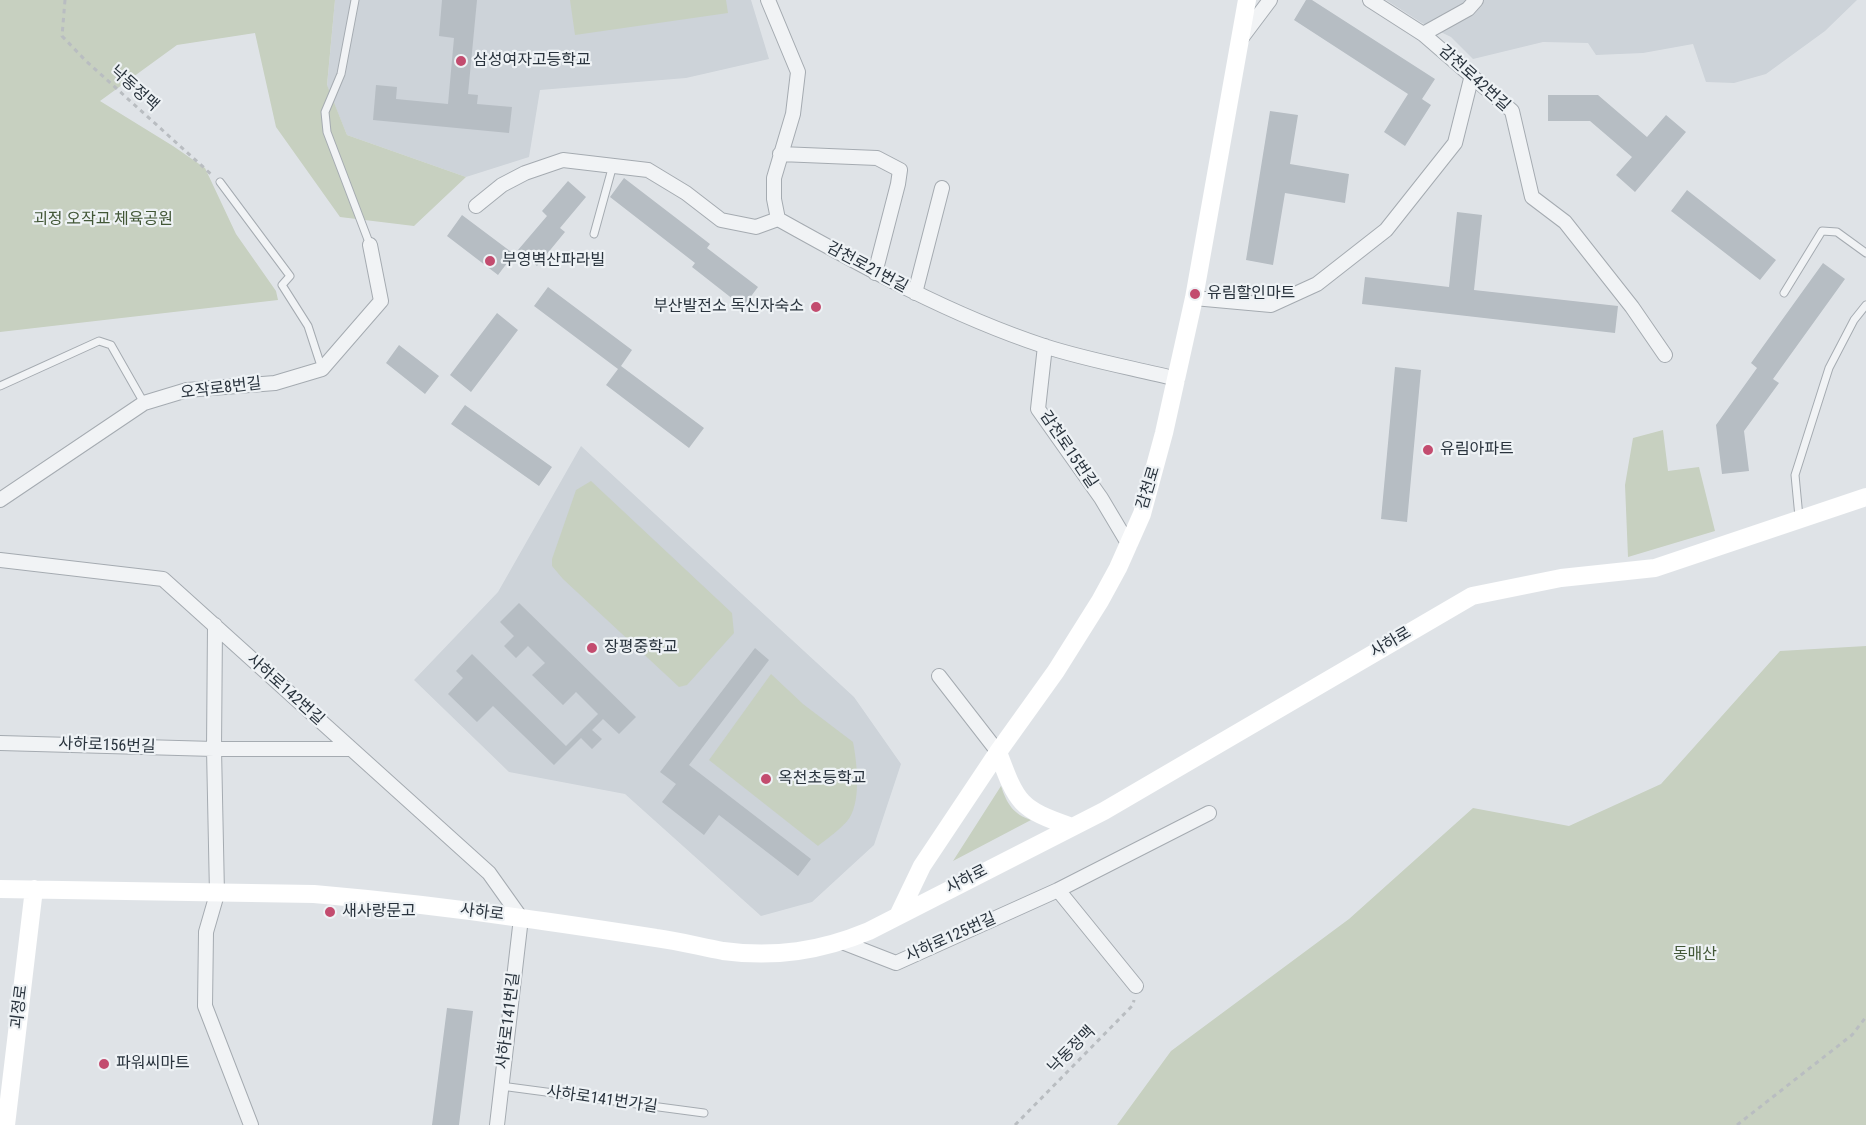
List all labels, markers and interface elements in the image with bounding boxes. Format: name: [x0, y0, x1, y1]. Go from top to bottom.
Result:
street label: 감천로42번길: [1434, 42, 1514, 116]
place label: 삼성여자고등학교: [473, 51, 591, 71]
marker: 삼성여자고등학교: [454, 54, 468, 68]
street label: 낙동정맥: [106, 62, 162, 116]
park label: 괴정 오작교 체육공원: [33, 210, 173, 230]
street label: 감천로21번길: [823, 239, 911, 297]
place label: 부영벽산파라빌: [502, 251, 605, 271]
marker: 부영벽산파라빌: [483, 254, 497, 268]
place label: 유림할인마트: [1207, 284, 1295, 304]
marker: 유림할인마트: [1188, 287, 1202, 301]
place label: 부산발전소 독신자숙소: [653, 297, 804, 317]
marker: 부산발전소 독신자숙소: [809, 300, 823, 314]
street label: 오작로8번길: [179, 375, 263, 403]
street label: 감천로15번길: [1035, 408, 1101, 492]
place label: 유림아파트: [1440, 440, 1514, 460]
marker: 유림아파트: [1421, 443, 1435, 457]
street label: 감천로: [1133, 464, 1165, 512]
street label: 사하로: [1367, 624, 1415, 662]
place label: 장평중학교: [604, 638, 678, 658]
marker: 장평중학교: [585, 641, 599, 655]
street label: 사하로142번길: [242, 650, 328, 730]
street label: 사하로156번길: [58, 735, 156, 757]
place label: 옥천초등학교: [778, 769, 866, 789]
marker: 옥천초등학교: [759, 772, 773, 786]
street label: 사하로: [943, 861, 991, 899]
street label: 사하로: [459, 901, 505, 925]
place label: 새사랑문고: [342, 902, 416, 922]
marker: 새사랑문고: [323, 905, 337, 919]
street label: 사하로125번길: [903, 909, 999, 967]
park label: 동매산: [1673, 945, 1717, 965]
street label: 사하로141번길: [494, 972, 524, 1070]
street label: 괴정로: [8, 984, 32, 1030]
street label: 낙동정맥: [1044, 1022, 1100, 1078]
place label: 파워씨마트: [116, 1054, 190, 1074]
marker: 파워씨마트: [97, 1057, 111, 1071]
street label: 사하로141번가길: [545, 1083, 659, 1117]

